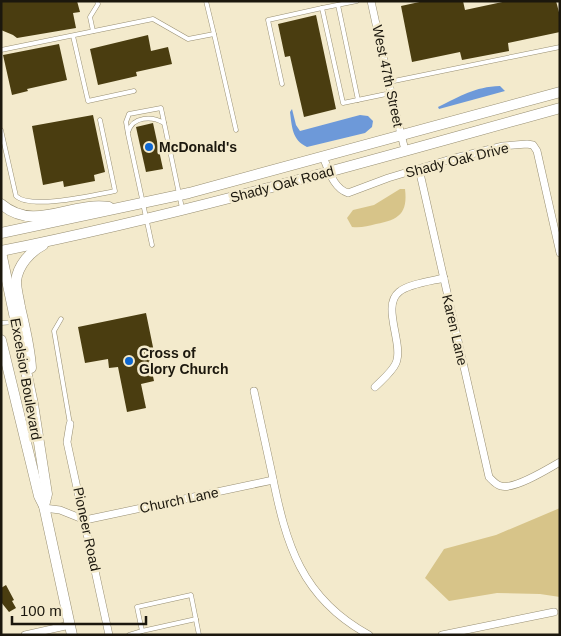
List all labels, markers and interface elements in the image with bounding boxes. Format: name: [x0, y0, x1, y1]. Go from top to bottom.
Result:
street label: West 47th Street: [369, 23, 407, 129]
place label: McDonald's: [159, 139, 237, 155]
street label: Shady Oak Drive: [404, 139, 510, 181]
marker: McDonald's: [143, 141, 155, 153]
street label: Shady Oak Road: [228, 162, 336, 206]
street label: Karen Lane: [439, 293, 471, 367]
street label: Excelsior Boulevard: [7, 317, 45, 441]
place label: Cross of Glory Church: [139, 345, 228, 377]
marker: Cross of Glory Church: [123, 355, 135, 367]
street label: Church Lane: [138, 484, 220, 516]
street label: Pioneer Road: [70, 485, 104, 573]
scale bar: [12, 594, 146, 626]
text: 100 m: [20, 602, 62, 619]

